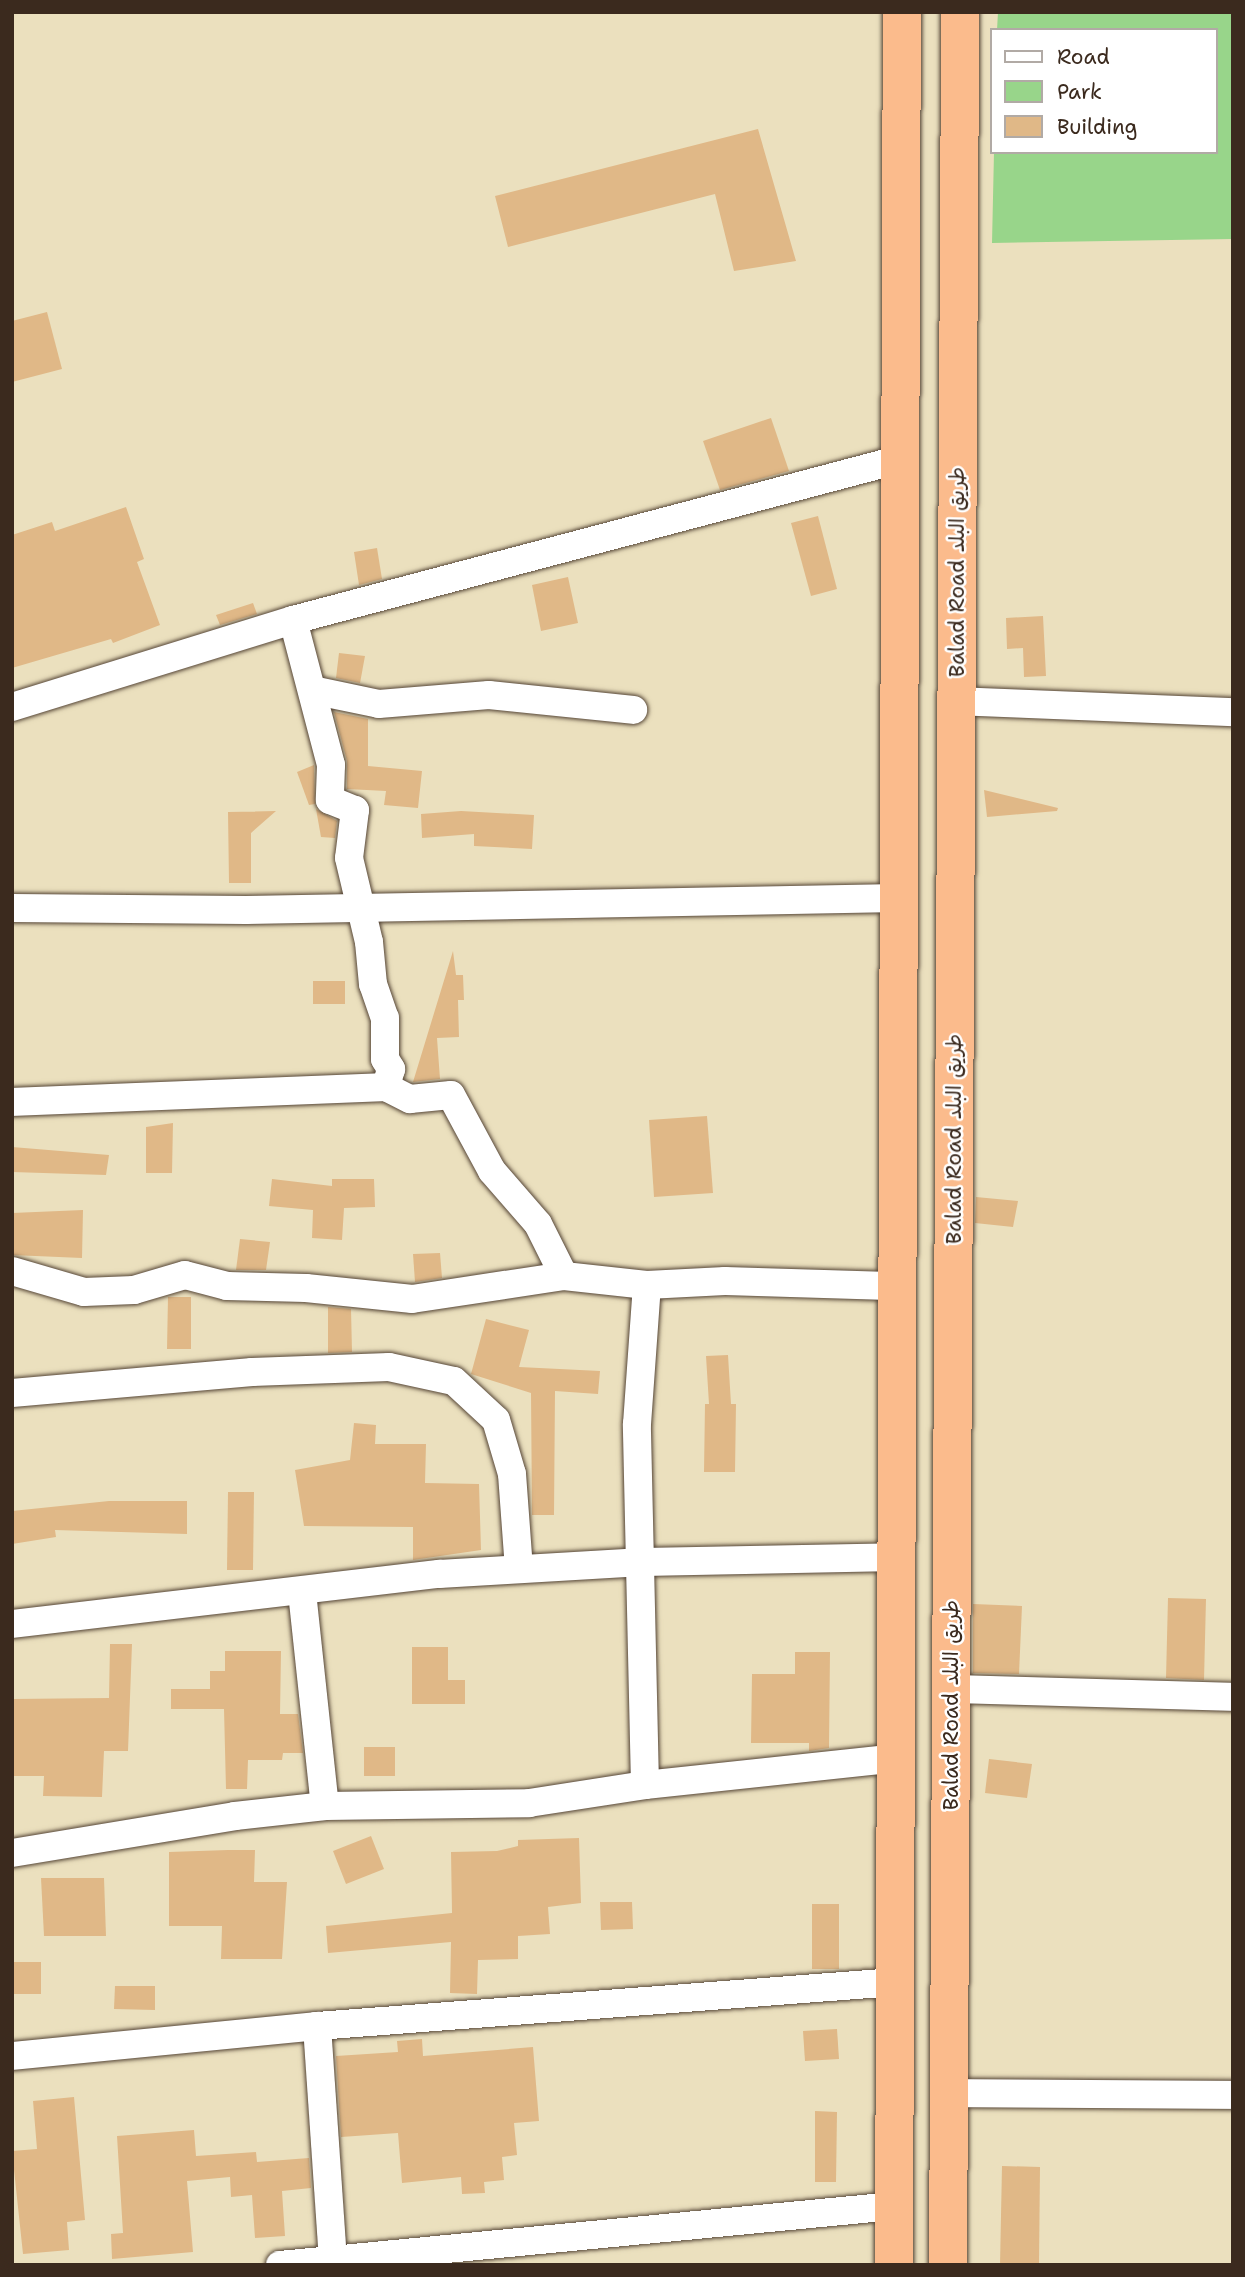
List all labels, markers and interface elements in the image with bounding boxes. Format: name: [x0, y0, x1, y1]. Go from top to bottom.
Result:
legend: [990, 28, 1217, 154]
text: Road: [1057, 43, 1110, 71]
text: Park: [1057, 78, 1102, 106]
text: Building: [1057, 113, 1137, 141]
street label: Balad Road طريق البلد: [944, 467, 970, 677]
street label: Balad Road طريق البلد: [941, 1034, 967, 1244]
street label: Balad Road طريق البلد: [938, 1600, 964, 1810]

